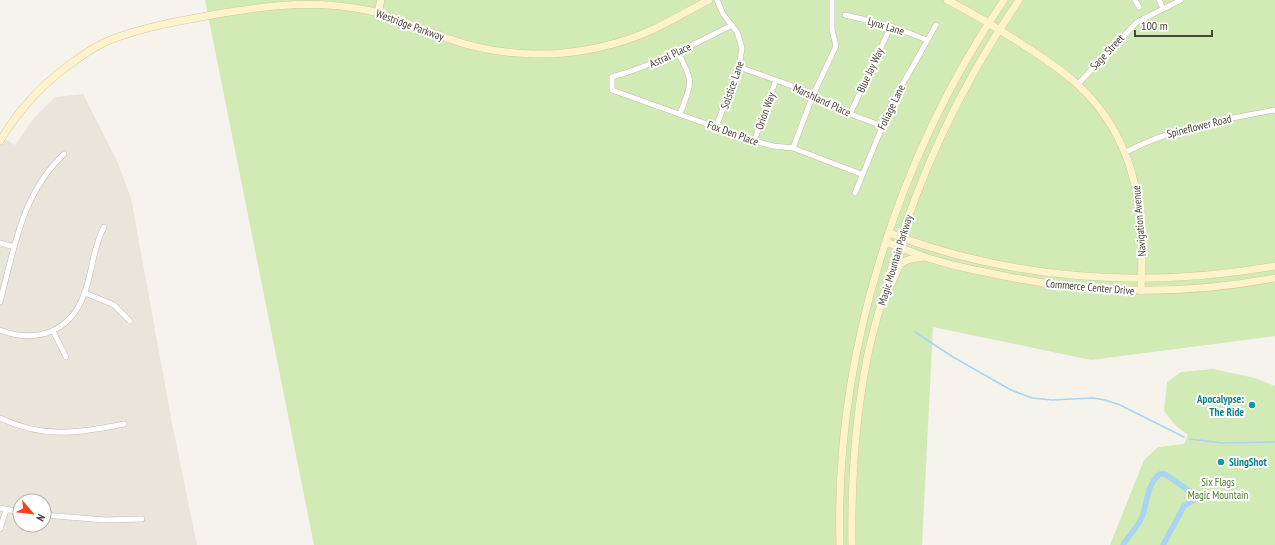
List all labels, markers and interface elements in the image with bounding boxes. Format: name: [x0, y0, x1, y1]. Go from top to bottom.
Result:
street label: Westridge Parkway: [374, 6, 447, 44]
scale bar: [1135, 12, 1212, 38]
street label: Lynx Lane: [866, 14, 906, 38]
text: 100 m: [1141, 18, 1168, 33]
street label: Sage Street: [1087, 31, 1127, 73]
street label: Astral Place: [647, 39, 694, 71]
street label: Blue Jay Way: [854, 45, 887, 95]
street label: Solstice Lane: [717, 59, 747, 111]
street label: Marshland Place: [791, 81, 853, 120]
street label: Foliage Lane: [874, 82, 908, 132]
street label: Orion Way: [752, 90, 778, 132]
street label: Spineflower Road: [1165, 111, 1233, 141]
street label: Fox Den Place: [706, 117, 761, 149]
street label: Navigation Avenue: [1129, 185, 1149, 257]
street label: Magic Mountain Parkway: [875, 212, 916, 307]
street label: Commerce Center Drive: [1045, 276, 1135, 298]
place label: Apocalypse: The Ride: [1196, 392, 1244, 419]
marker: Apocalypse: The Ride: [1247, 400, 1257, 410]
place label: SlingShot: [1229, 455, 1267, 469]
marker: SlingShot: [1216, 457, 1226, 467]
park label: Six Flags Magic Mountain: [1188, 475, 1248, 502]
north arrow: [12, 493, 52, 533]
text: N: [33, 512, 48, 524]

